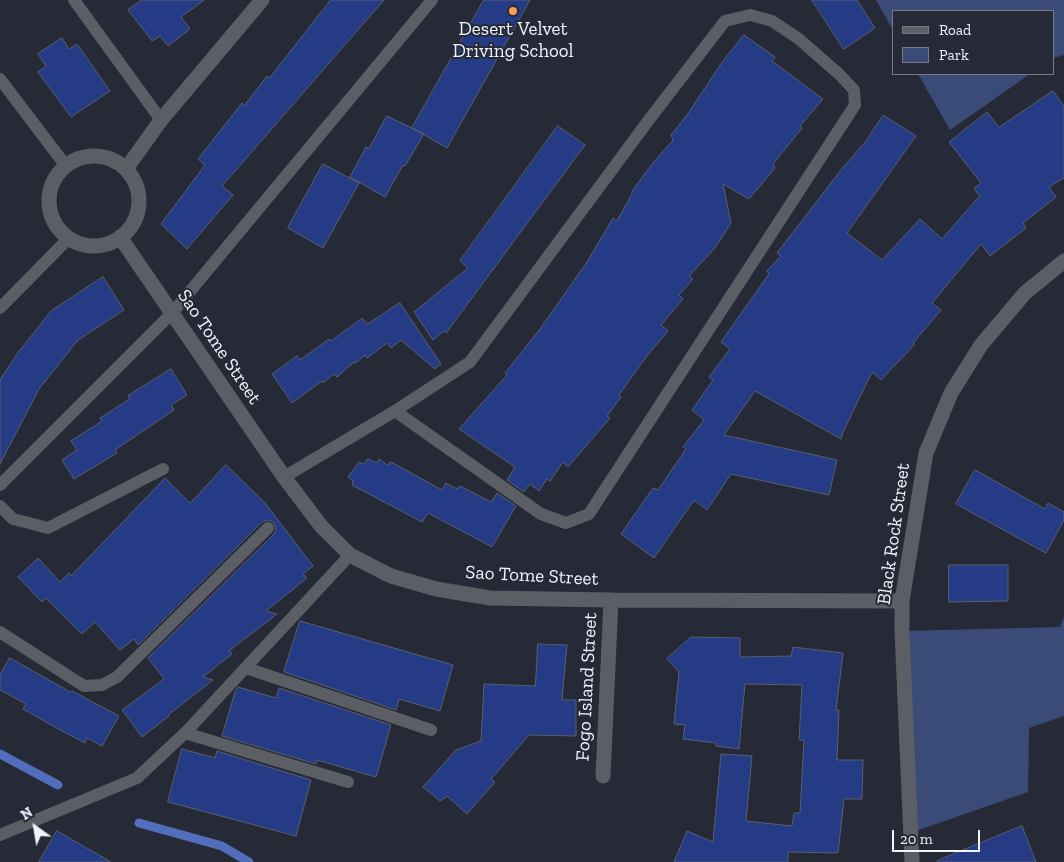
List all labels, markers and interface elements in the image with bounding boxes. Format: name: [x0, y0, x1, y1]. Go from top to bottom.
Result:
marker: Desert Velvet Driving School: [507, 5, 519, 17]
legend: [892, 10, 1054, 75]
place label: Desert Velvet Driving School: [452, 19, 574, 63]
text: Road: [939, 21, 971, 39]
text: Park: [939, 46, 969, 64]
street label: Sao Tome Street: [172, 285, 266, 409]
street label: Black Rock Street: [873, 462, 915, 606]
street label: Sao Tome Street: [465, 561, 599, 591]
street label: Fogo Island Street: [572, 612, 602, 762]
north arrow: [10, 802, 60, 852]
text: N: [18, 804, 36, 824]
scale bar: [894, 820, 982, 852]
text: 20 m: [900, 830, 933, 848]

